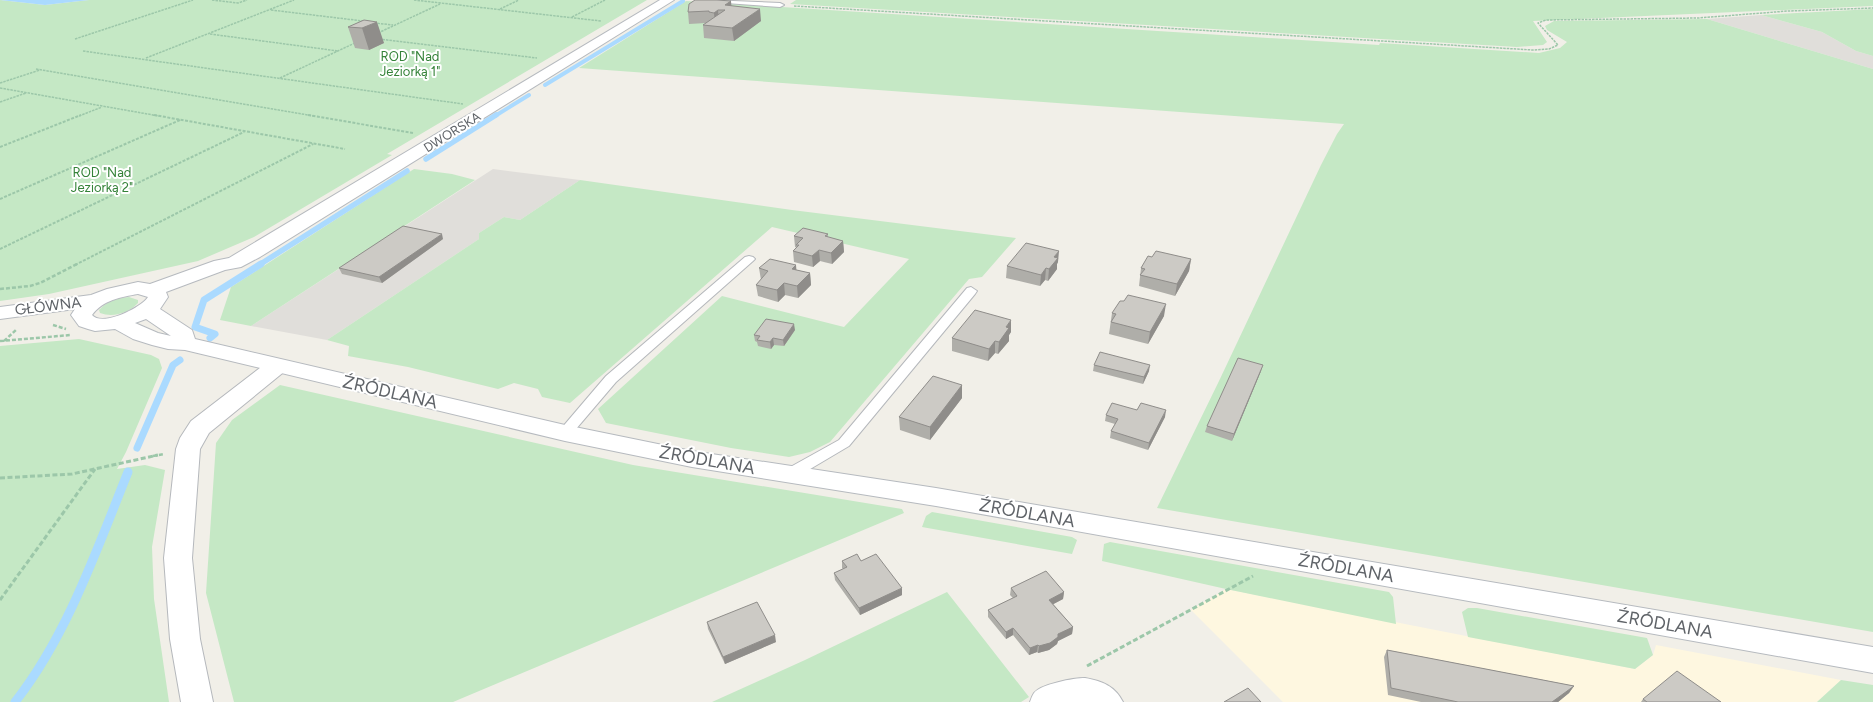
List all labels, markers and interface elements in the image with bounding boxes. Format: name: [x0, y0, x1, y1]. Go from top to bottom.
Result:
park label: ROD "Nad Jeziorką 1": [380, 49, 440, 79]
street label: DWORSKA: [421, 109, 483, 155]
park label: ROD "Nad Jeziorką 2": [71, 165, 133, 195]
street label: GŁÓWNA: [14, 293, 82, 319]
street label: ŹRÓDLANA: [340, 370, 440, 414]
street label: ŹRÓDLANA: [657, 441, 757, 479]
street label: ŹRÓDLANA: [977, 494, 1077, 532]
street label: ŹRÓDLANA: [1296, 549, 1396, 587]
street label: ŹRÓDLANA: [1615, 605, 1715, 643]

